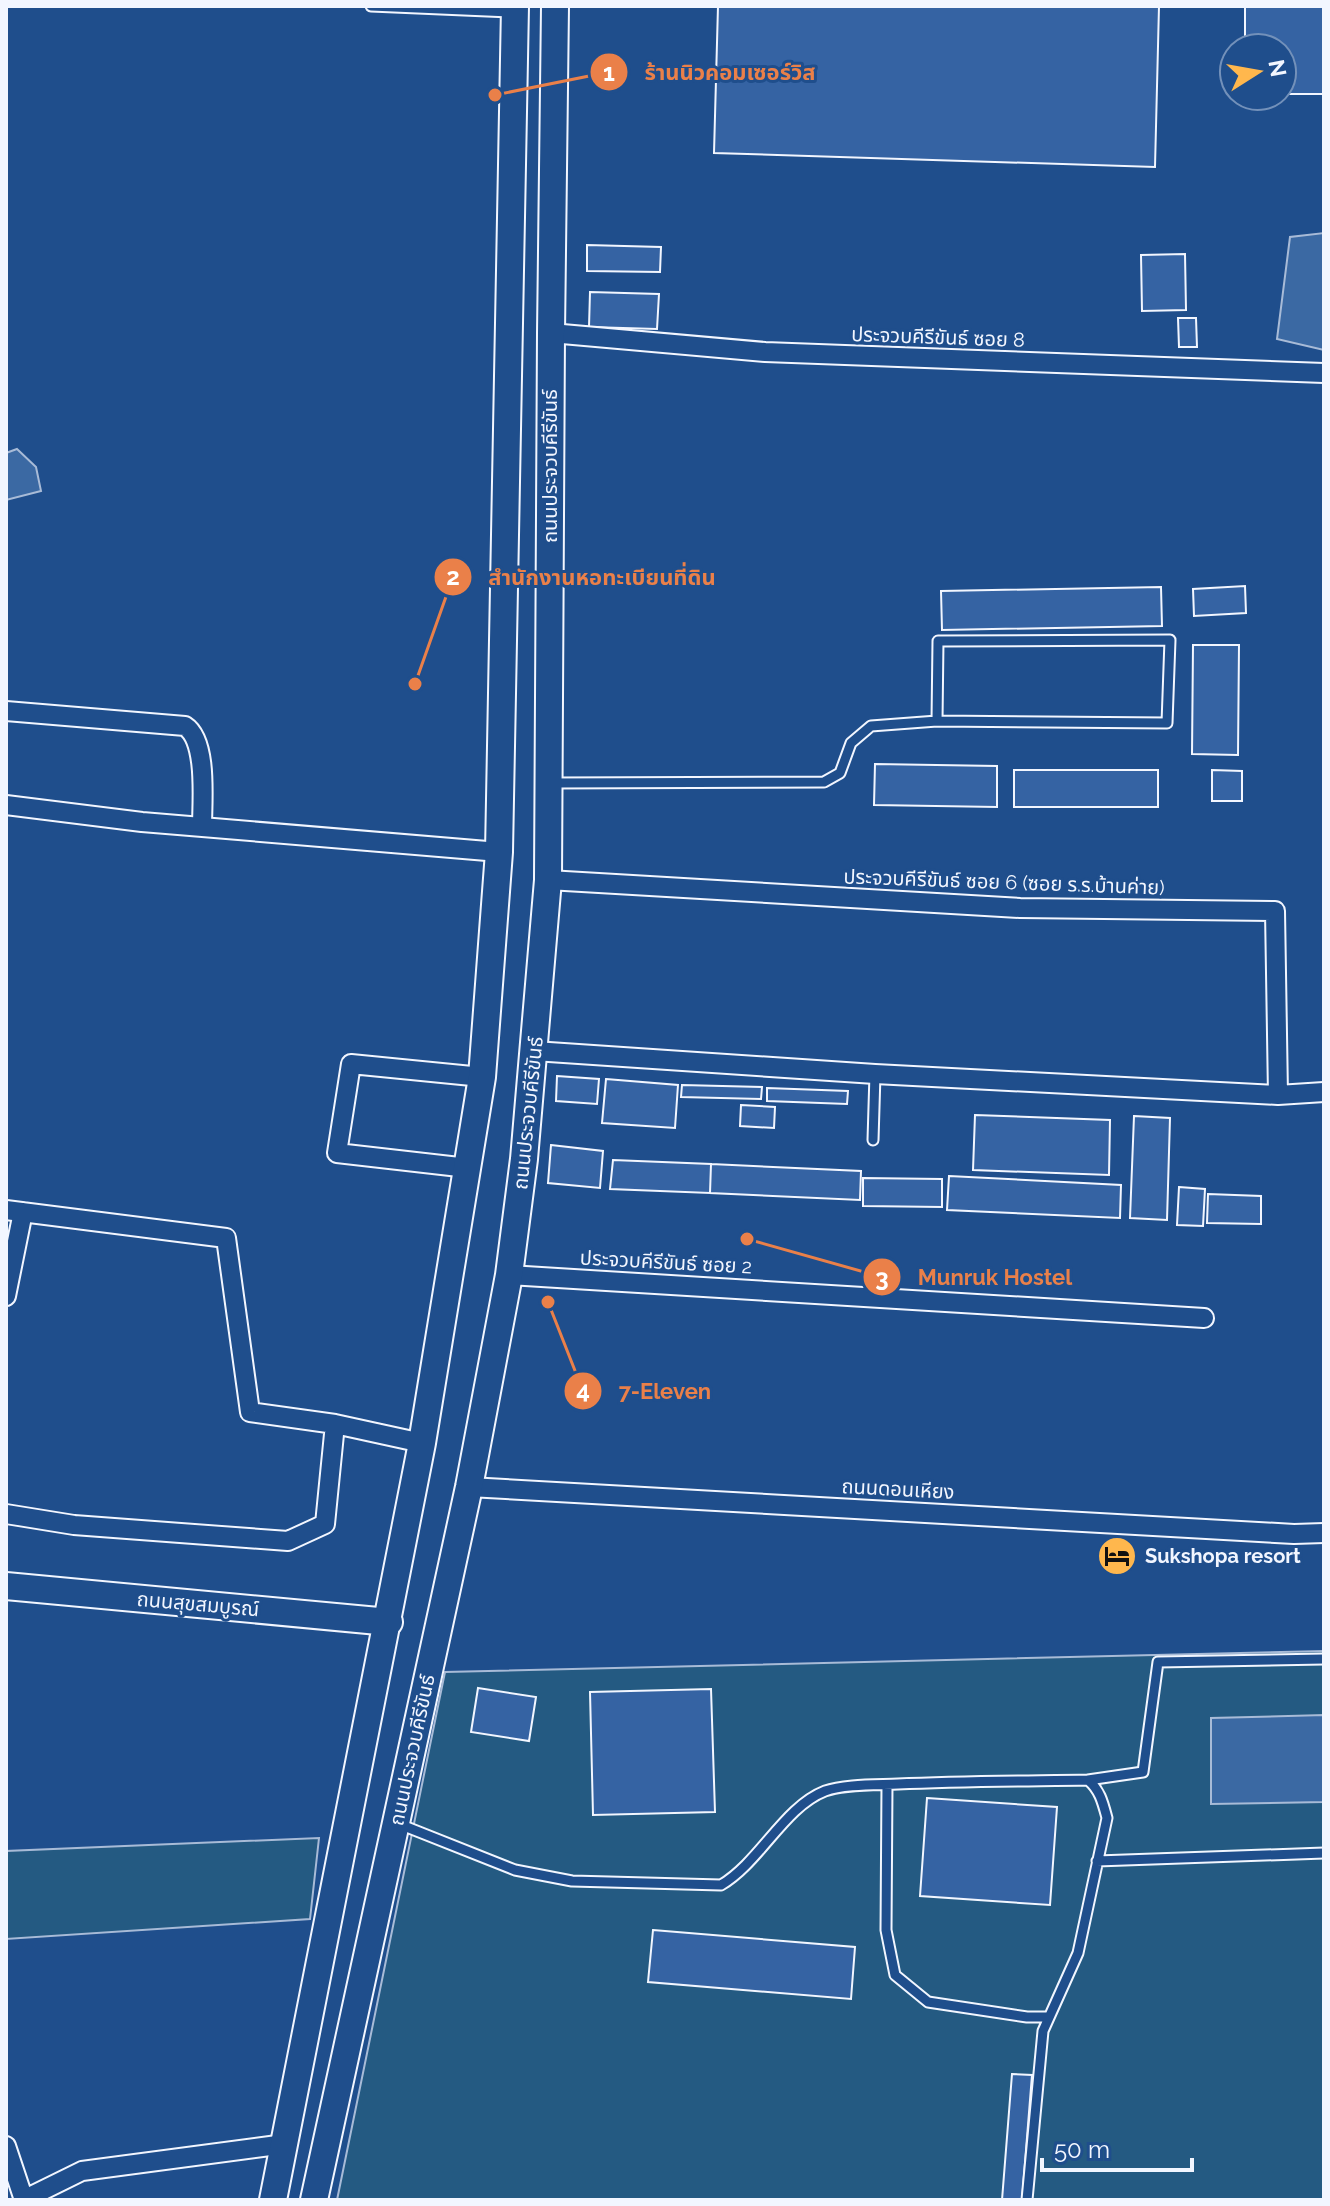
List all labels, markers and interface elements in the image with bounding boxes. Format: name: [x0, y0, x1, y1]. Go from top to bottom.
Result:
north arrow: [1218, 32, 1298, 112]
callout: ร้านนิวคอมเซอร์วิส: [589, 49, 832, 95]
text: N: [1263, 57, 1292, 79]
text: 1: [603, 58, 615, 87]
text: ร้านนิวคอมเซอร์วิส: [644, 59, 816, 85]
street label: ประจวบคีรีขันธ์ ซอย 8: [851, 322, 1025, 352]
street label: ถนนประจวบคีรีขันธ์: [538, 389, 562, 543]
callout: สำนักงานหอทะเบียนที่ดิน: [433, 554, 732, 600]
text: 2: [446, 562, 460, 591]
text: สำนักงานหอทะเบียนที่ดิน: [488, 562, 716, 590]
street label: ประจวบคีรีขันธ์ ซอย 6 (ซอย ร.ร.บ้านค่าย): [843, 864, 1165, 900]
street label: ถนนประจวบคีรีขันธ์: [508, 1035, 548, 1191]
street label: ประจวบคีรีขันธ์ ซอย 2: [579, 1246, 753, 1278]
callout: Munruk Hostel: [862, 1254, 1088, 1300]
text: 3: [875, 1263, 889, 1292]
text: Munruk Hostel: [918, 1264, 1073, 1290]
callout: 7-Eleven: [563, 1368, 727, 1414]
text: 4: [576, 1376, 590, 1405]
text: 7-Eleven: [619, 1378, 711, 1404]
street label: ถนนดอนเหียง: [841, 1474, 955, 1504]
hotel icon: Sukshopa resort: [1096, 1535, 1138, 1577]
place label: Sukshopa resort: [1145, 1544, 1301, 1568]
street label: ถนนสุขสมบูรณ์: [136, 1587, 260, 1622]
street label: ถนนประจวบคีรีขันธ์: [384, 1672, 440, 1828]
scale bar: [1042, 2122, 1192, 2172]
text: 50 m: [1054, 2135, 1110, 2164]

